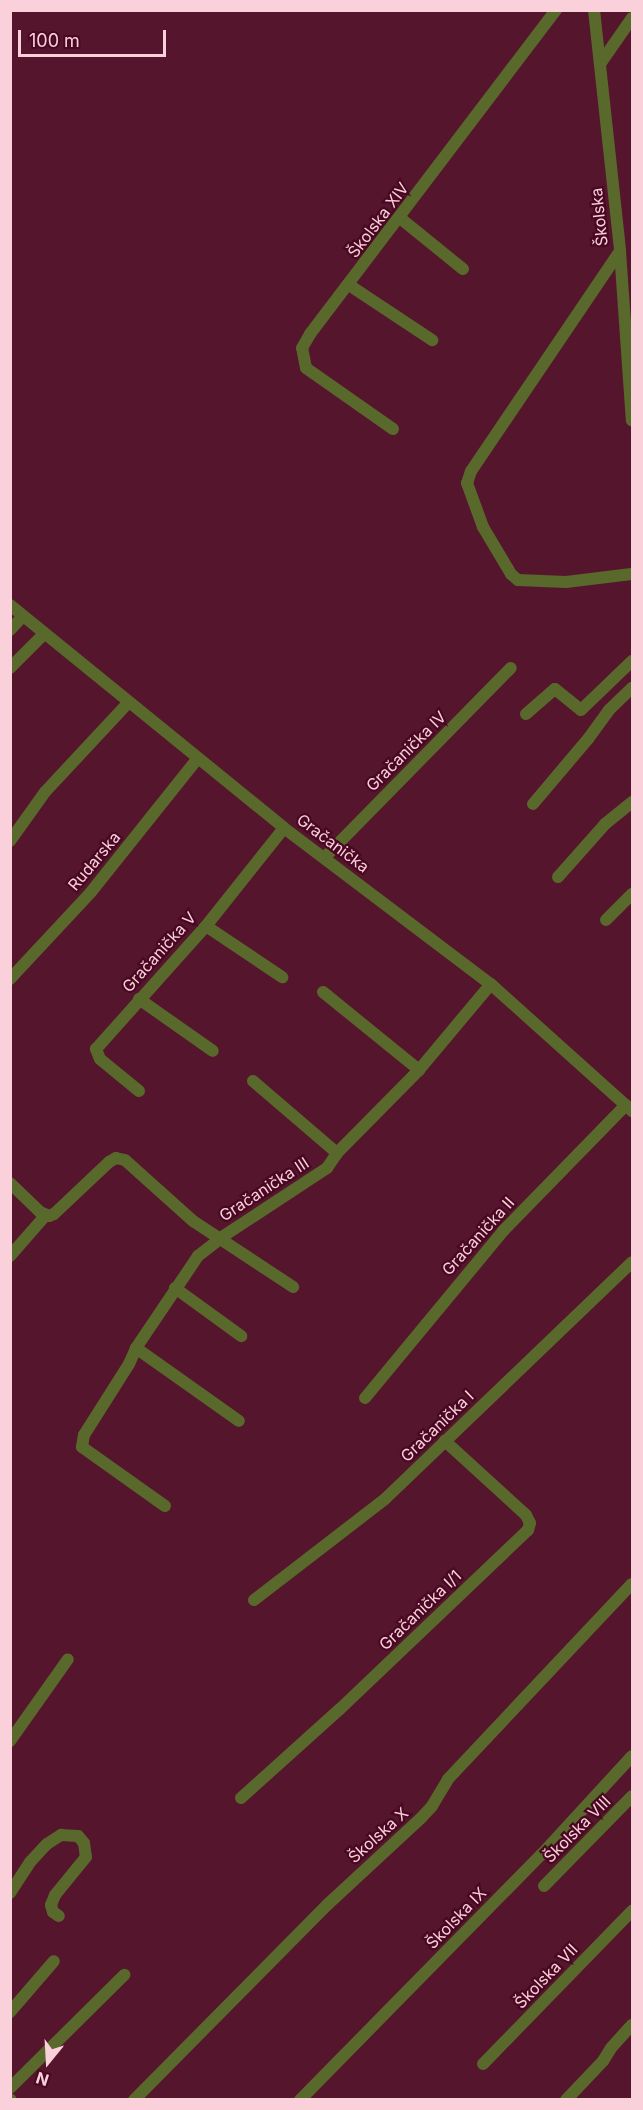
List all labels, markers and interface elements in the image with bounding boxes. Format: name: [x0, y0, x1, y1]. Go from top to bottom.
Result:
scale bar: [21, 18, 170, 56]
text: 100 m: [29, 30, 80, 51]
street label: Školska XIV: [344, 179, 412, 261]
street label: Školska: [586, 187, 612, 247]
street label: Gračanička IV: [362, 707, 450, 795]
street label: Gračanička: [293, 810, 373, 876]
street label: Rudarska: [64, 828, 124, 894]
street label: Gračanička V: [118, 908, 200, 996]
street label: Gračanička III: [216, 1153, 312, 1225]
street label: Gračanička II: [438, 1193, 518, 1279]
street label: Gračanička I: [396, 1386, 478, 1466]
street label: Gračanička I/1: [375, 1566, 465, 1654]
street label: Školska VIII: [540, 1792, 614, 1866]
street label: Školska X: [344, 1803, 412, 1867]
street label: Školska IX: [422, 1883, 490, 1953]
street label: Školska VII: [510, 1940, 582, 2012]
north arrow: [18, 2032, 78, 2092]
text: N: [34, 2068, 51, 2091]

